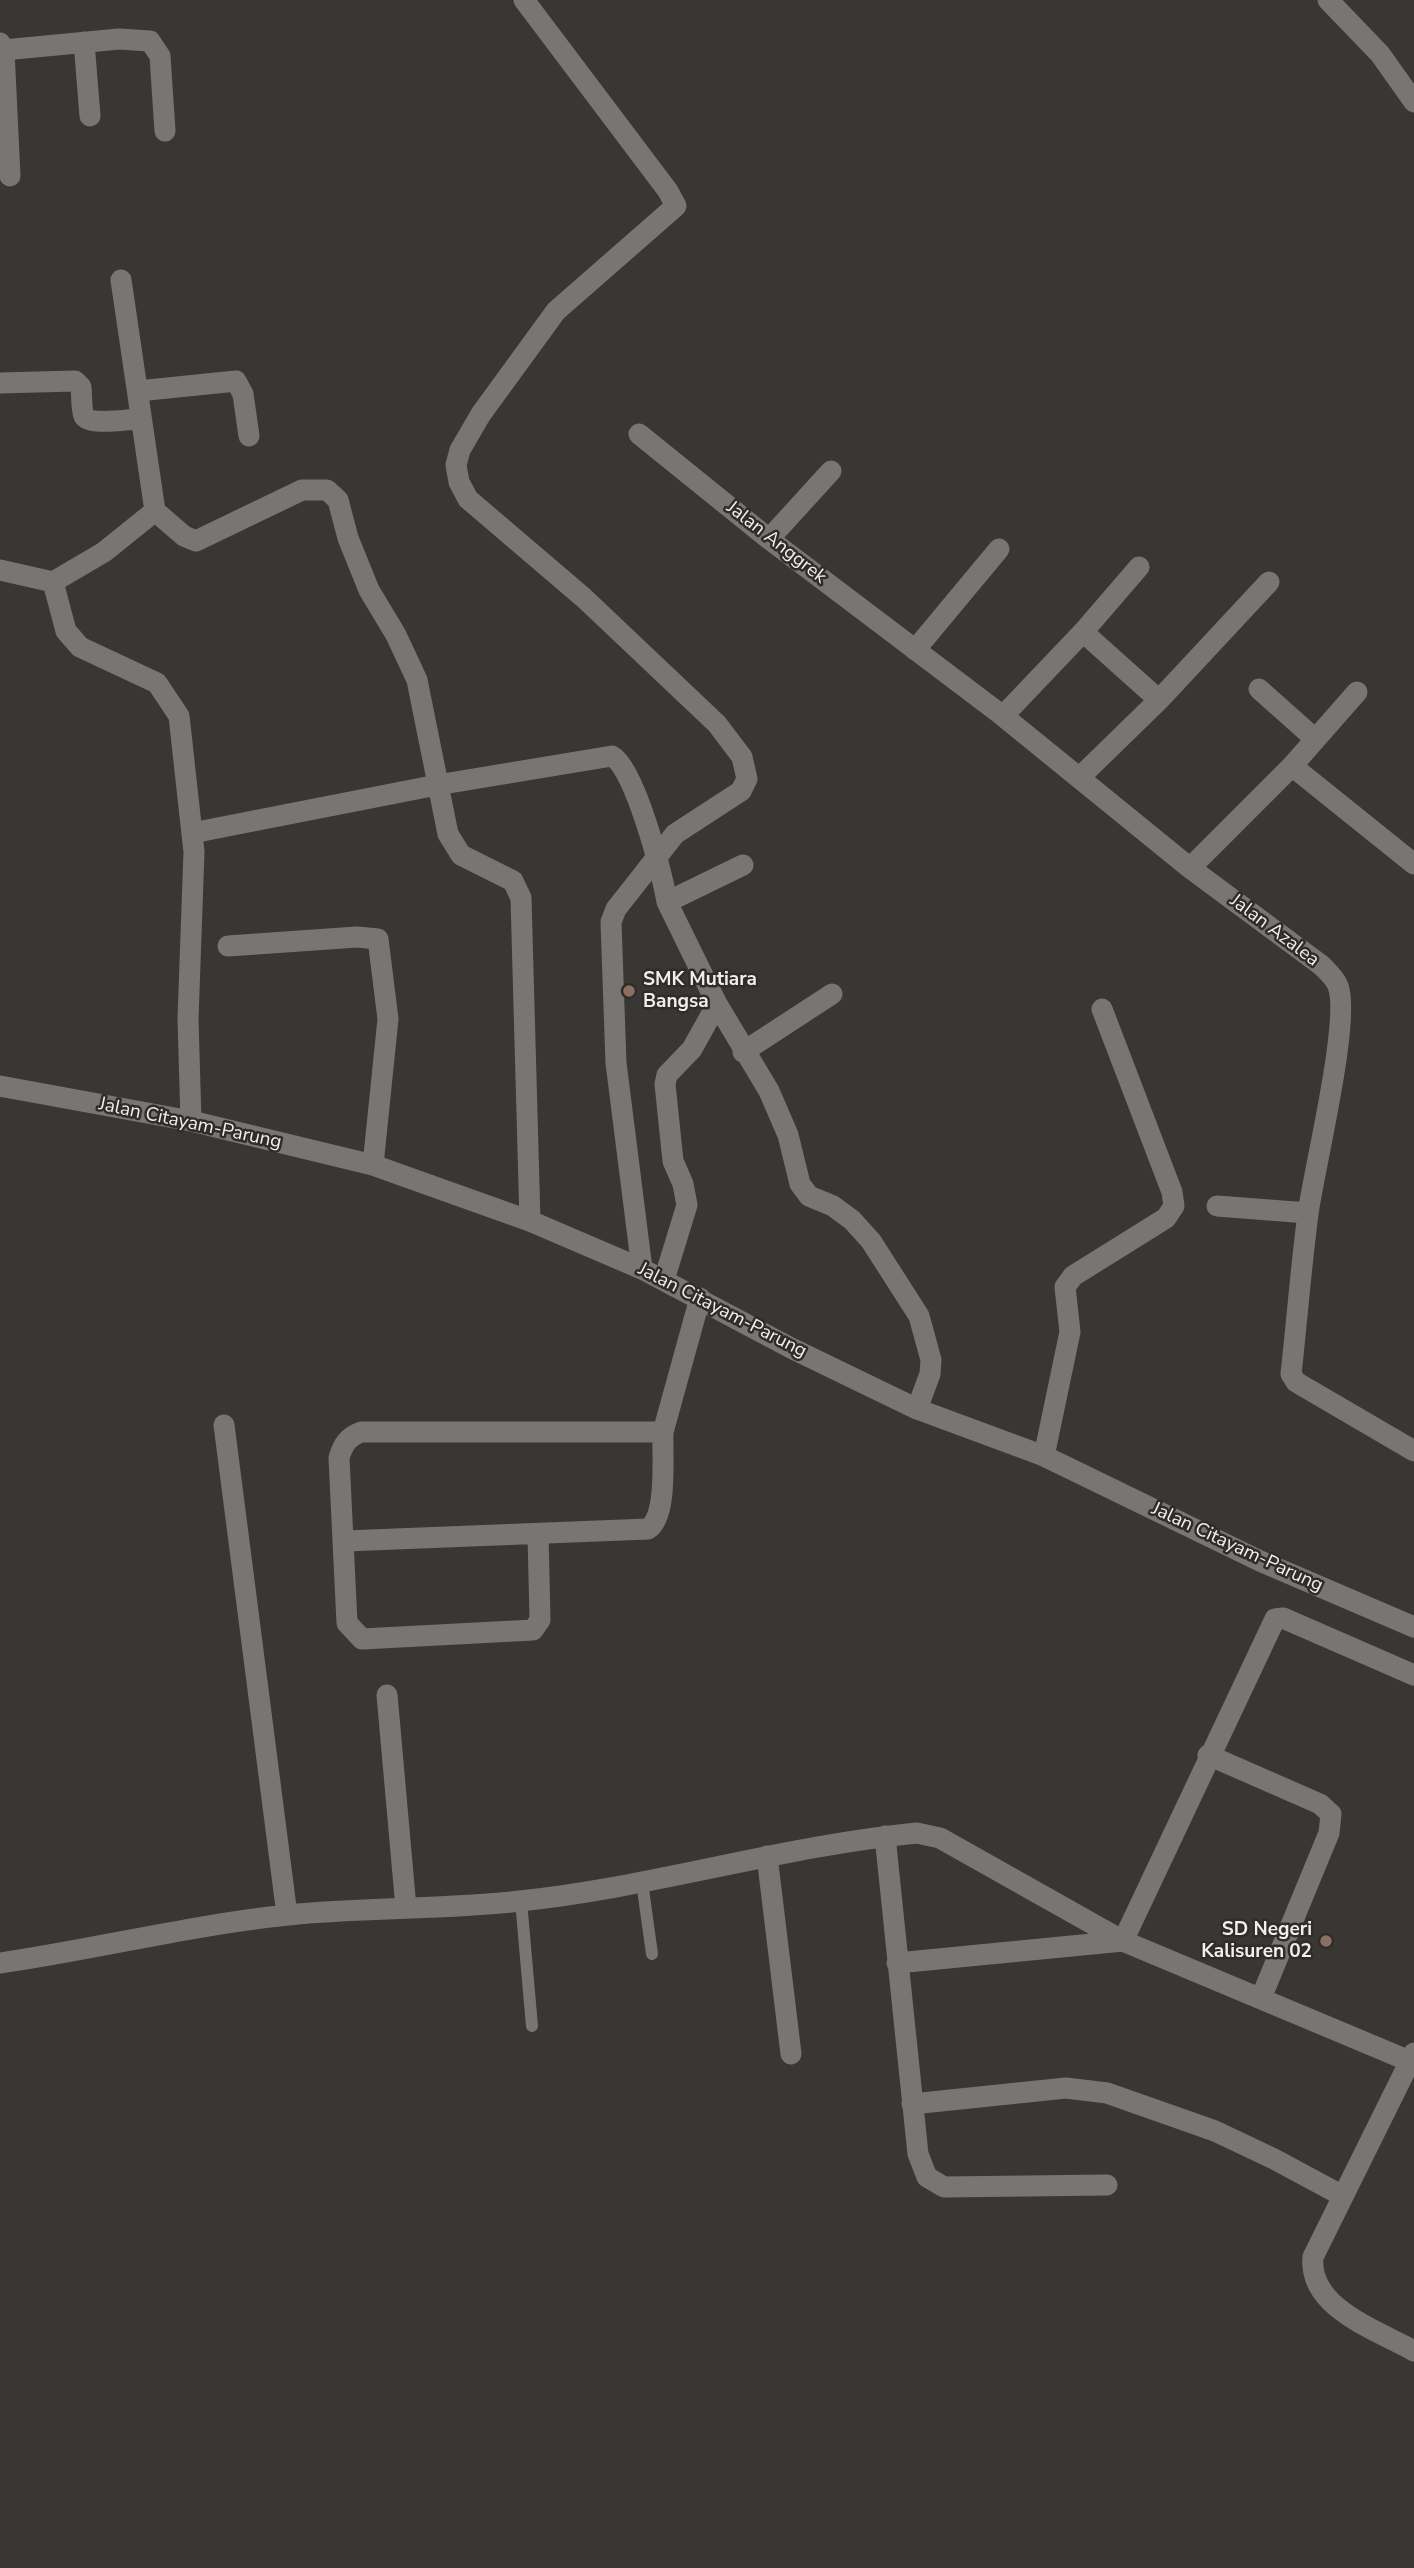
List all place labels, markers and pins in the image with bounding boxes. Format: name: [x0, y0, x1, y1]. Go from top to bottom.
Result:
place label: SMK Mutiara Bangsa: [643, 969, 757, 1013]
marker: SMK Mutiara Bangsa: [621, 983, 637, 999]
place label: SD Negeri Kalisuren 02: [1201, 1919, 1312, 1963]
marker: SD Negeri Kalisuren 02: [1318, 1933, 1334, 1949]

